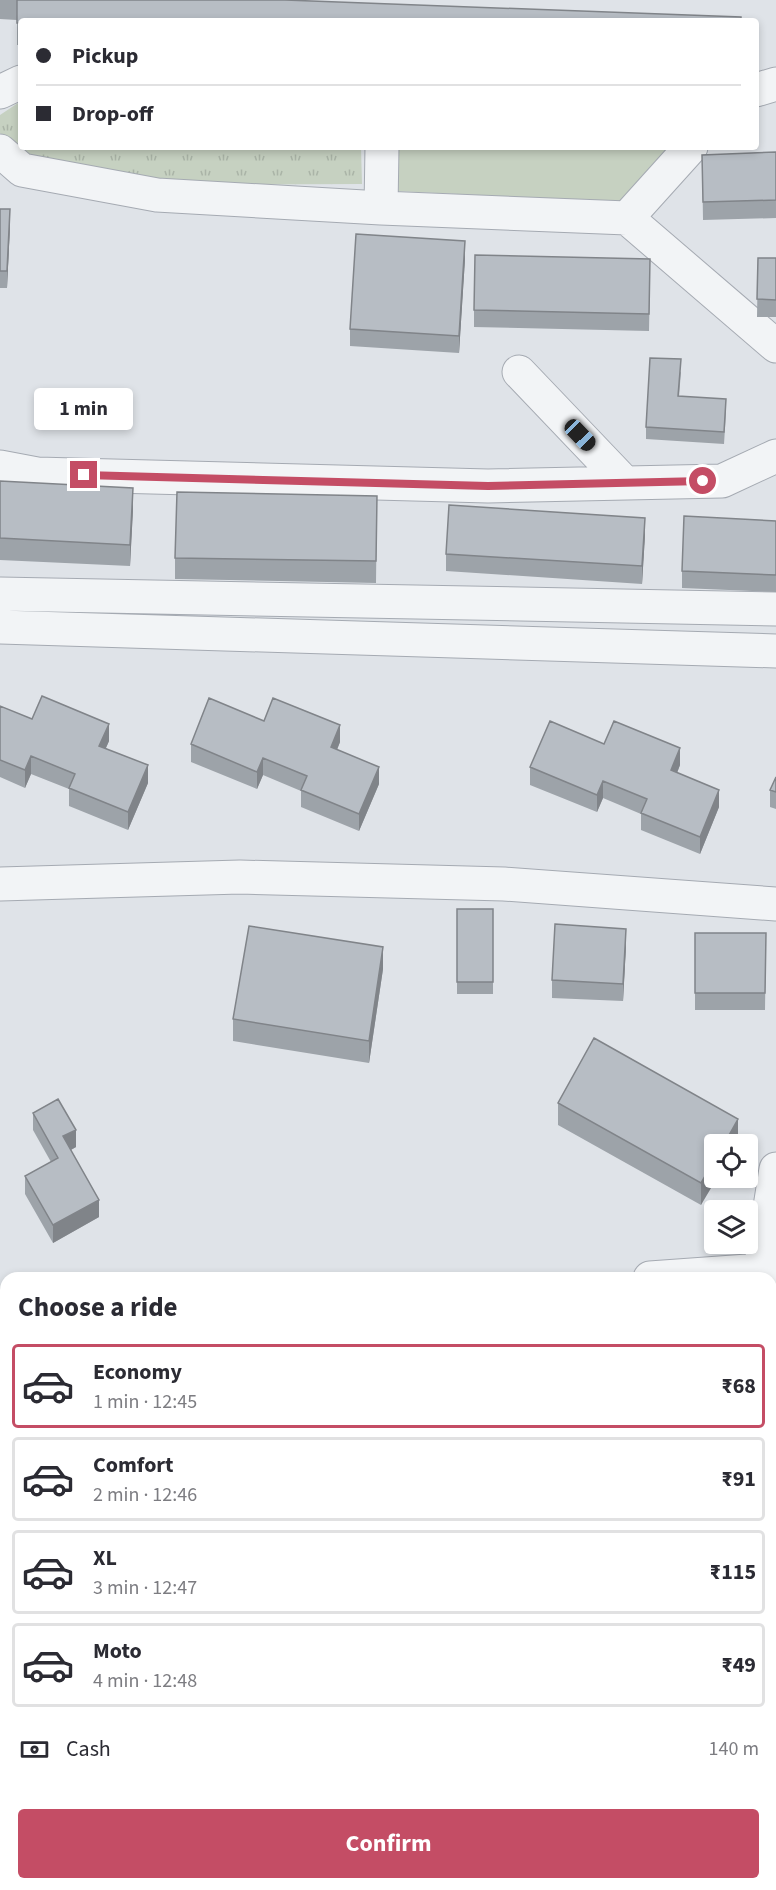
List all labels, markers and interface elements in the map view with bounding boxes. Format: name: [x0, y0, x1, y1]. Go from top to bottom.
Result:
text: Pickup: [72, 40, 138, 72]
text: Drop-off: [72, 98, 153, 130]
callout: 1 min: [34, 388, 134, 430]
text: 1 min: [59, 395, 108, 423]
car: [561, 416, 599, 454]
route end: [70, 461, 97, 488]
route start: [689, 467, 716, 494]
map controls: [704, 1134, 758, 1254]
button: locate: [704, 1134, 758, 1188]
button: layers: [704, 1200, 758, 1254]
text: Choose a ride: [18, 1288, 178, 1327]
text: Economy: [93, 1356, 182, 1388]
icon: car: [21, 1359, 75, 1413]
text: ₹68: [721, 1370, 756, 1402]
text: 1 min · 12:45: [93, 1388, 197, 1416]
text: Comfort: [93, 1449, 174, 1481]
icon: car: [21, 1452, 75, 1506]
text: ₹91: [721, 1463, 756, 1495]
text: 2 min · 12:46: [93, 1481, 197, 1509]
text: XL: [93, 1542, 117, 1574]
icon: car: [21, 1545, 75, 1599]
text: ₹115: [710, 1556, 756, 1588]
text: 3 min · 12:47: [93, 1574, 197, 1602]
text: Moto: [93, 1635, 142, 1667]
icon: car: [21, 1638, 75, 1692]
text: ₹49: [721, 1649, 756, 1681]
text: 4 min · 12:48: [93, 1667, 197, 1695]
icon: cash: [18, 1733, 51, 1766]
text: Cash: [66, 1733, 111, 1765]
text: 140 m: [709, 1735, 759, 1763]
button: Confirm: [18, 1809, 759, 1878]

